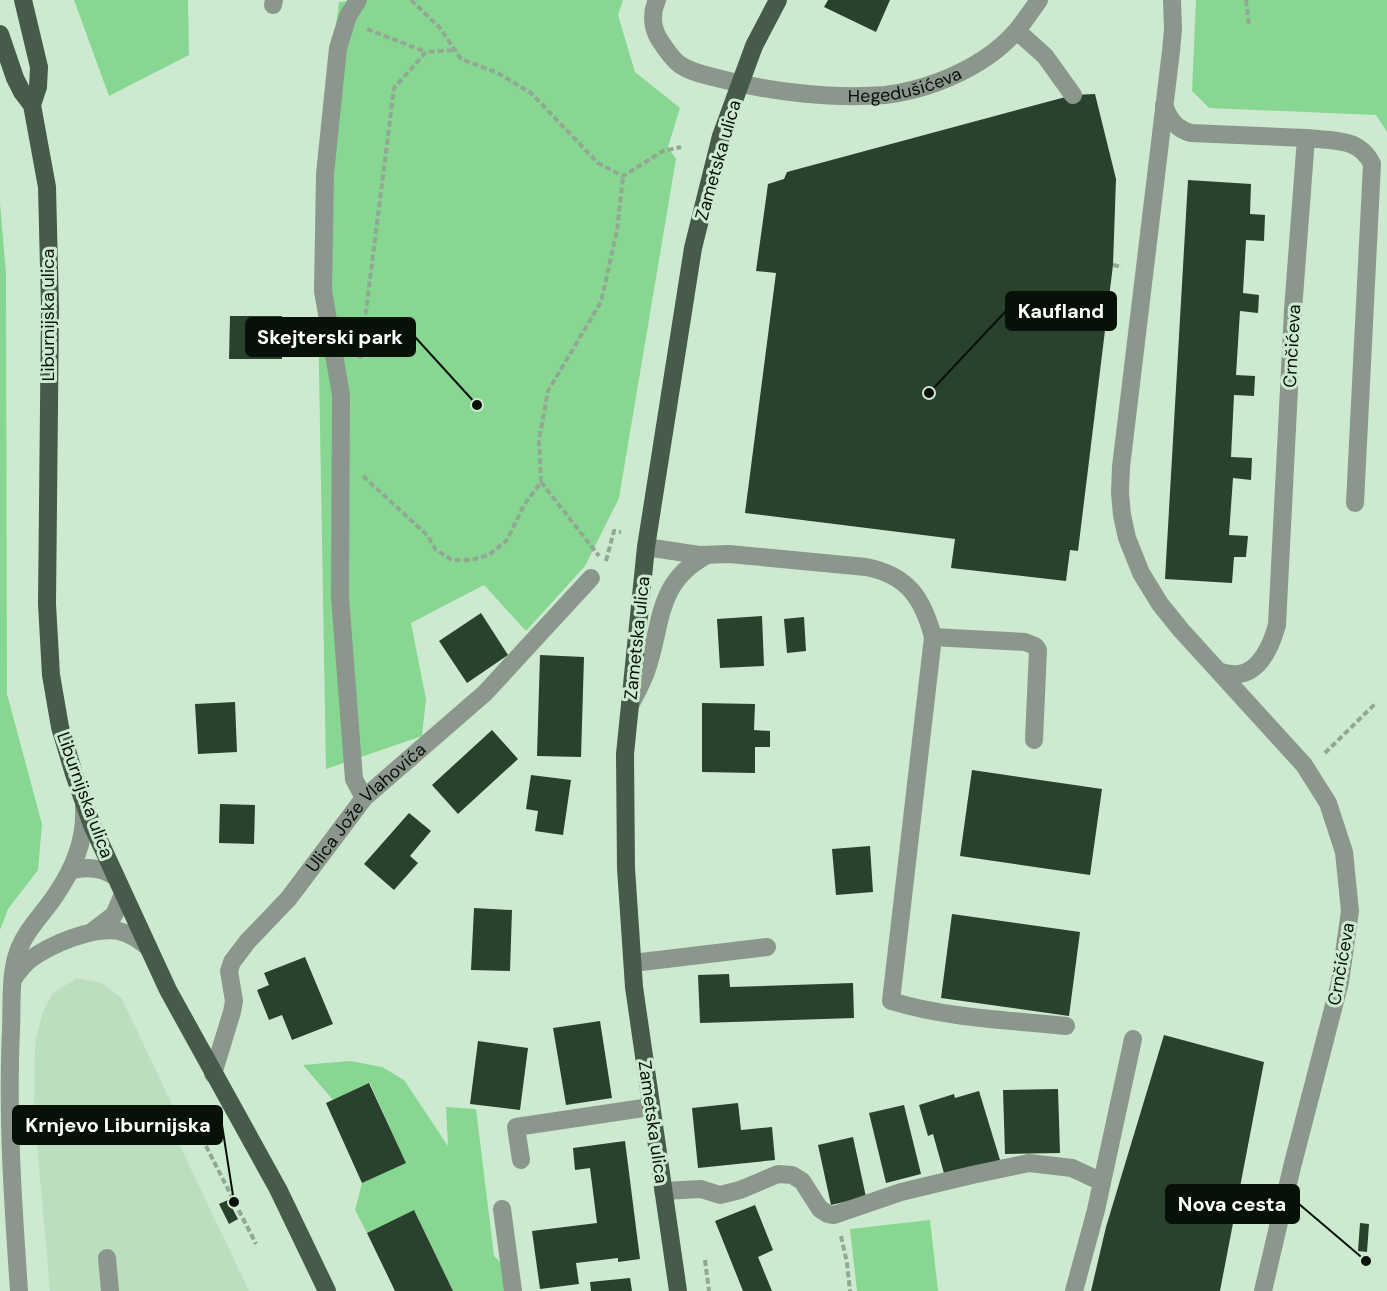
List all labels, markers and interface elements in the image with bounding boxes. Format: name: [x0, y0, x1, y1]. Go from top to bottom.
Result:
street label: Hegedušićeva: [848, 61, 966, 108]
street label: Zametska ulica: [689, 97, 747, 223]
street label: Liburnijska ulica: [36, 249, 60, 381]
callout: Kaufland: [1006, 292, 1116, 330]
text: Kaufland: [1018, 298, 1104, 324]
street label: Crnčićeva: [1278, 304, 1306, 388]
callout: Skejterski park: [246, 318, 415, 356]
text: Skejterski park: [257, 324, 403, 350]
street label: Zametska ulica: [619, 575, 655, 701]
street label: Liburnijska ulica: [51, 729, 119, 861]
street label: Ulica Jože Vlahovića: [300, 738, 431, 877]
street label: Crnčićeva: [1322, 921, 1360, 1007]
street label: Zametska ulica: [632, 1059, 674, 1185]
callout: Krnjevo Liburnijska: [13, 1106, 222, 1144]
text: Krnjevo Liburnijska: [25, 1112, 211, 1138]
callout: Nova cesta: [1166, 1185, 1299, 1223]
text: Nova cesta: [1178, 1191, 1286, 1217]

